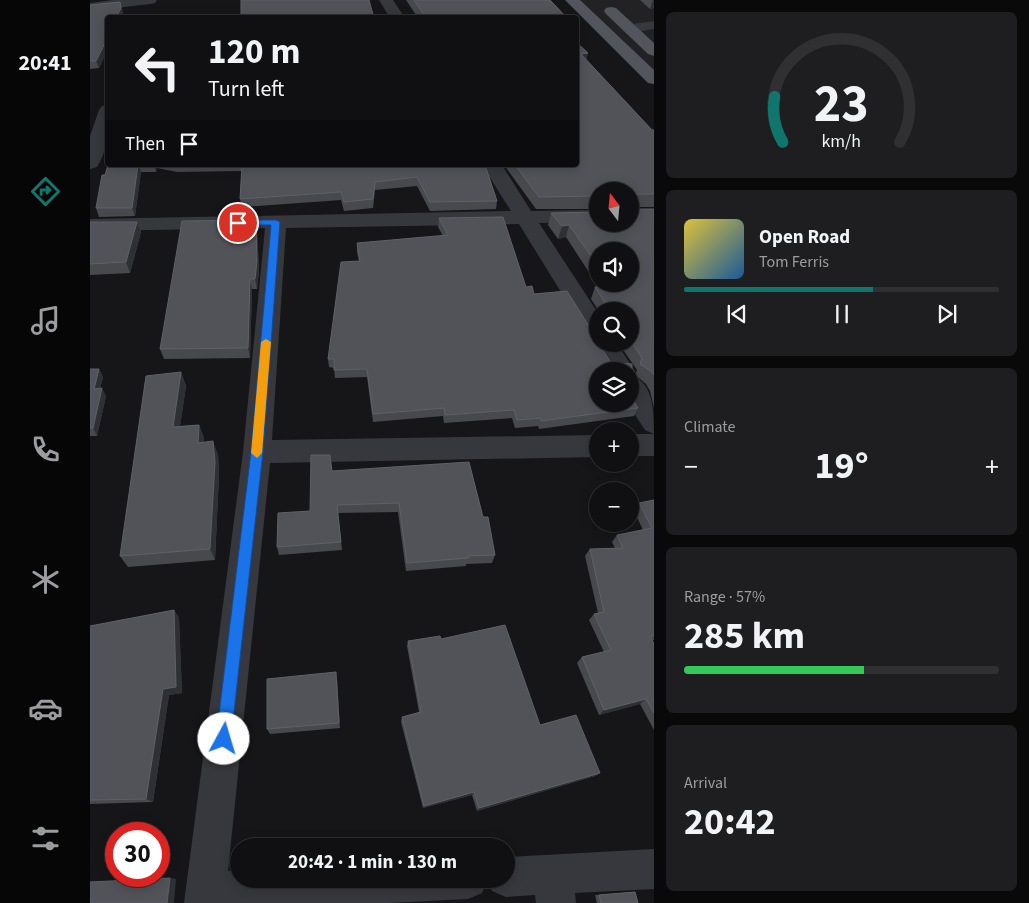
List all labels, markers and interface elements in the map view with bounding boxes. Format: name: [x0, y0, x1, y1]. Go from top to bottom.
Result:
text: 120 m: [208, 27, 300, 77]
icon: left: [125, 35, 190, 100]
text: 20:41: [18, 47, 72, 79]
text: 23: [814, 68, 869, 142]
text: Turn left: [208, 73, 284, 105]
text: km/h: [822, 129, 861, 154]
icon: arrive: [175, 130, 203, 158]
text: Then: [125, 131, 165, 158]
icon: directions: [28, 174, 63, 209]
north arrow: [589, 182, 639, 232]
map controls: [589, 182, 639, 532]
pin: [217, 202, 259, 244]
icon: arrive: [224, 209, 252, 237]
text: Open Road: [759, 224, 850, 251]
button: sound: [589, 242, 639, 292]
text: Tom Ferris: [759, 251, 829, 273]
icon: previous: [723, 300, 751, 328]
icon: pause: [828, 300, 856, 328]
icon: next: [933, 300, 961, 328]
button: search: [589, 302, 639, 352]
icon: music: [28, 303, 63, 338]
button: layers: [589, 362, 639, 412]
text: Climate: [684, 416, 735, 438]
button: +: [589, 422, 639, 472]
icon: phone: [28, 432, 63, 467]
text: 19°: [815, 439, 869, 493]
text: −: [684, 447, 698, 487]
text: +: [985, 447, 999, 487]
button: −: [589, 482, 639, 532]
icon: climate: [28, 562, 63, 597]
text: Range · 57%: [684, 586, 765, 608]
text: 285 km: [684, 609, 805, 663]
icon: car: [28, 691, 63, 726]
position arrow: [197, 712, 249, 764]
text: Arrival: [684, 772, 727, 794]
text: 20:42: [684, 795, 776, 849]
icon: filters: [28, 821, 63, 856]
speed limit sign: 30: [105, 822, 170, 887]
text: 20:42 · 1 min · 130 m: [288, 849, 457, 876]

